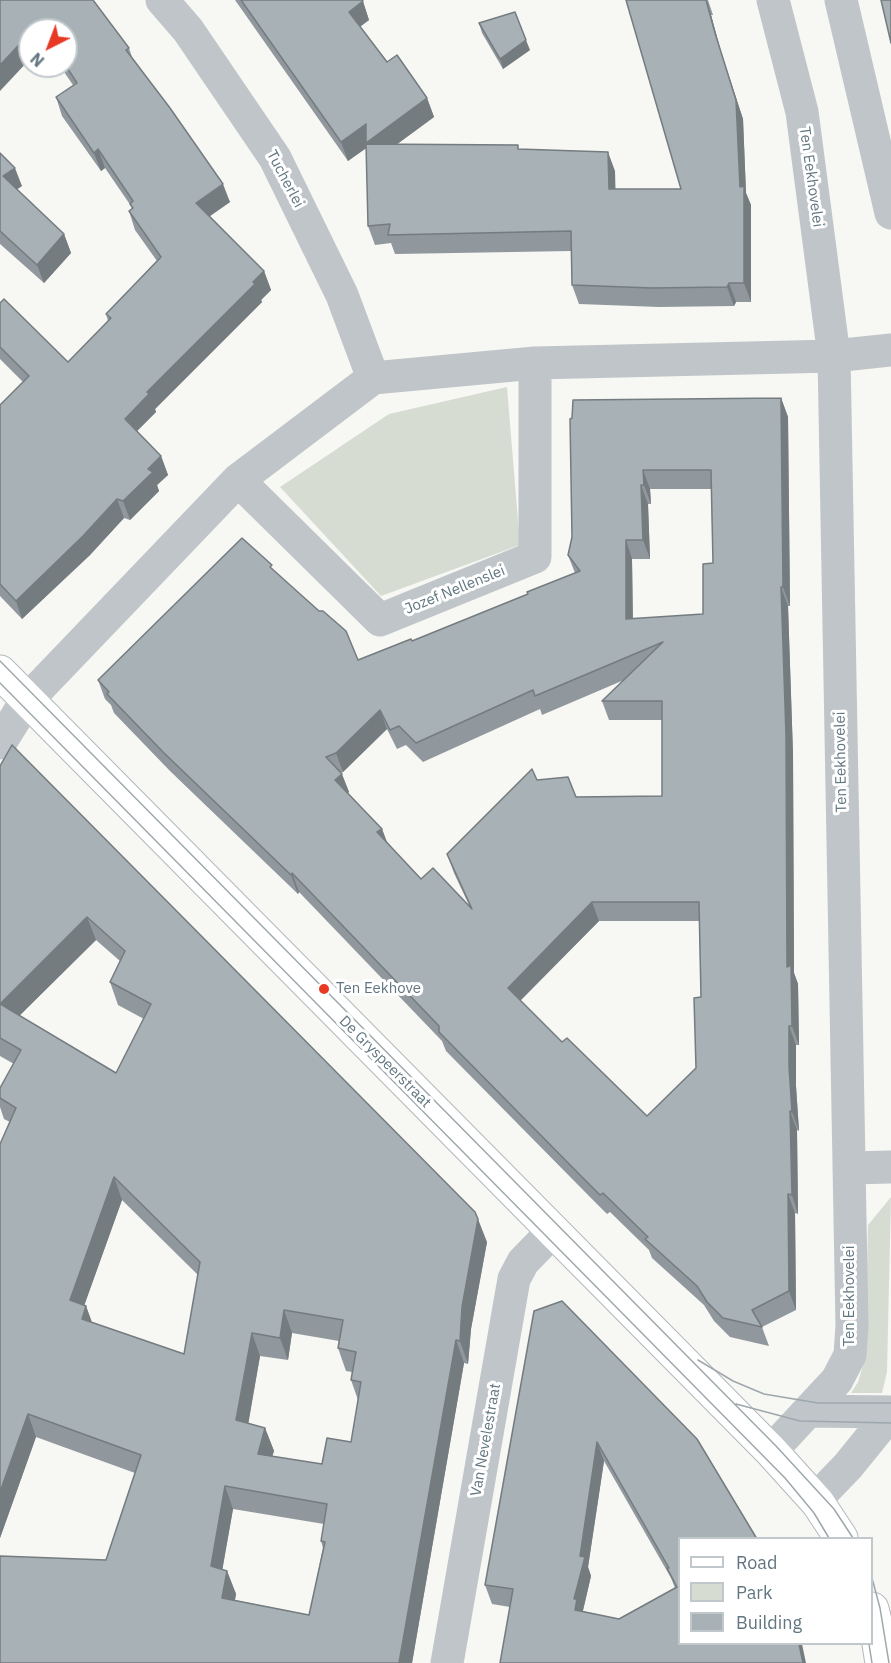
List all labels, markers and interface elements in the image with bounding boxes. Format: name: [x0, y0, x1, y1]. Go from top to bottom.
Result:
north arrow: [18, 18, 78, 78]
text: N: [26, 49, 48, 71]
street label: Ten Eekhovelei: [795, 126, 827, 228]
street label: Tucherlei: [262, 147, 308, 211]
street label: Jozef Nellenslei: [402, 562, 508, 618]
street label: Ten Eekhovelei: [831, 711, 851, 813]
place label: Ten Eekhove: [336, 980, 421, 998]
marker: Ten Eekhove: [317, 982, 331, 996]
street label: De Gryspeerstraat: [335, 1012, 435, 1112]
street label: Ten Eekhovelei: [841, 1246, 859, 1346]
street label: Van Nevelestraat: [467, 1382, 505, 1498]
legend: [678, 1537, 873, 1645]
text: Road: [736, 1551, 777, 1574]
text: Park: [736, 1581, 772, 1604]
text: Building: [736, 1611, 802, 1634]

